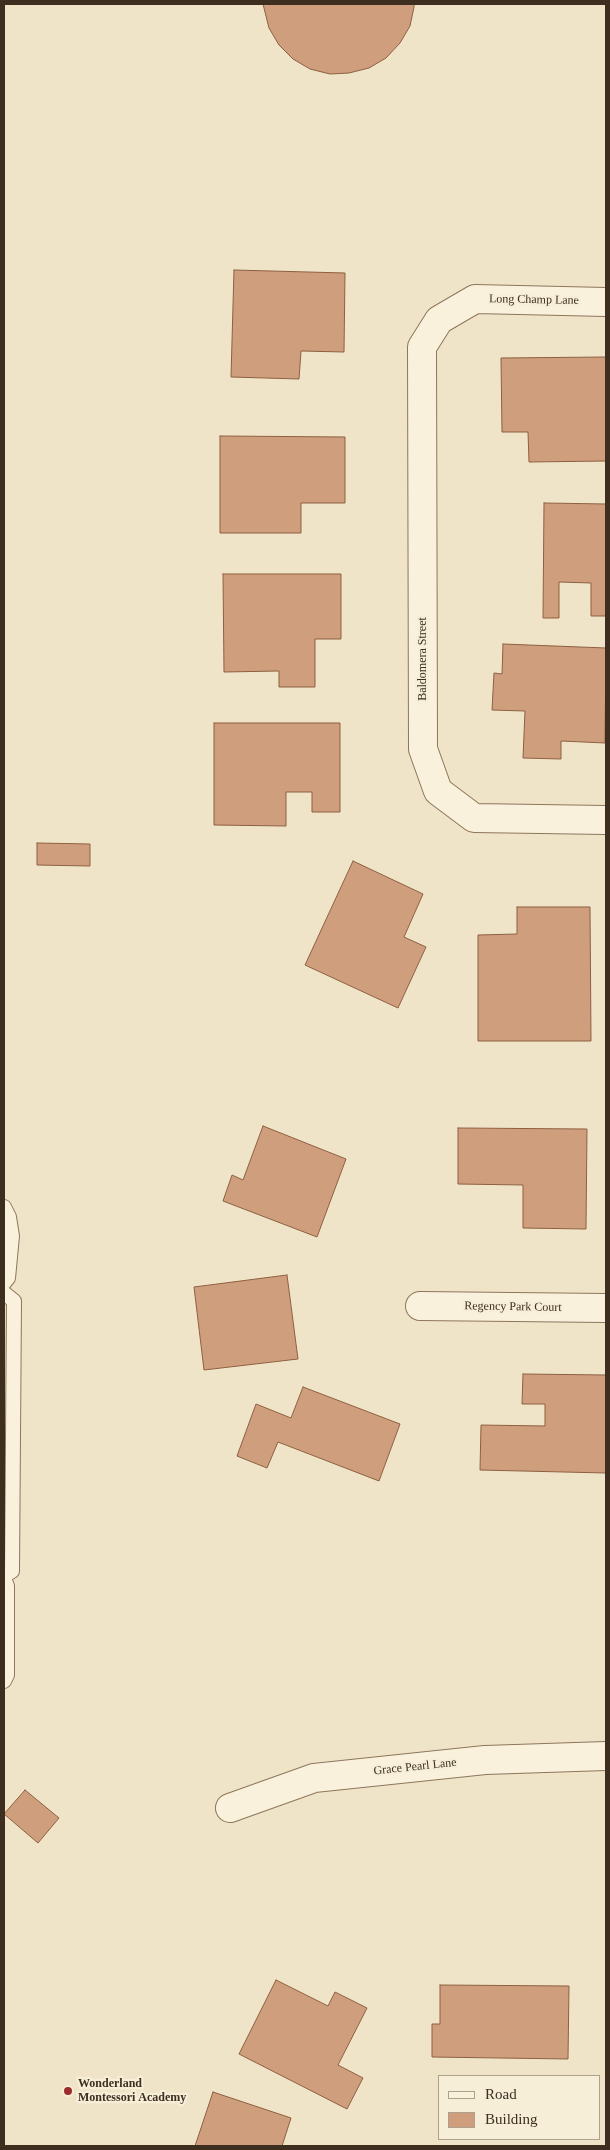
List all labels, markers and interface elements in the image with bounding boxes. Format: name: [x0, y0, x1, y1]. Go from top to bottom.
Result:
street label: Long Champ Lane: [489, 292, 579, 308]
street label: Baldomera Street: [416, 617, 430, 701]
street label: Regency Park Court: [464, 1299, 562, 1315]
street label: Grace Pearl Lane: [373, 1755, 457, 1779]
legend: [438, 2075, 600, 2140]
place label: Wonderland Montessori Academy: [78, 2077, 186, 2105]
marker: Wonderland Montessori Academy: [62, 2085, 74, 2097]
text: Road: [485, 2086, 517, 2102]
text: Building: [485, 2111, 538, 2127]

